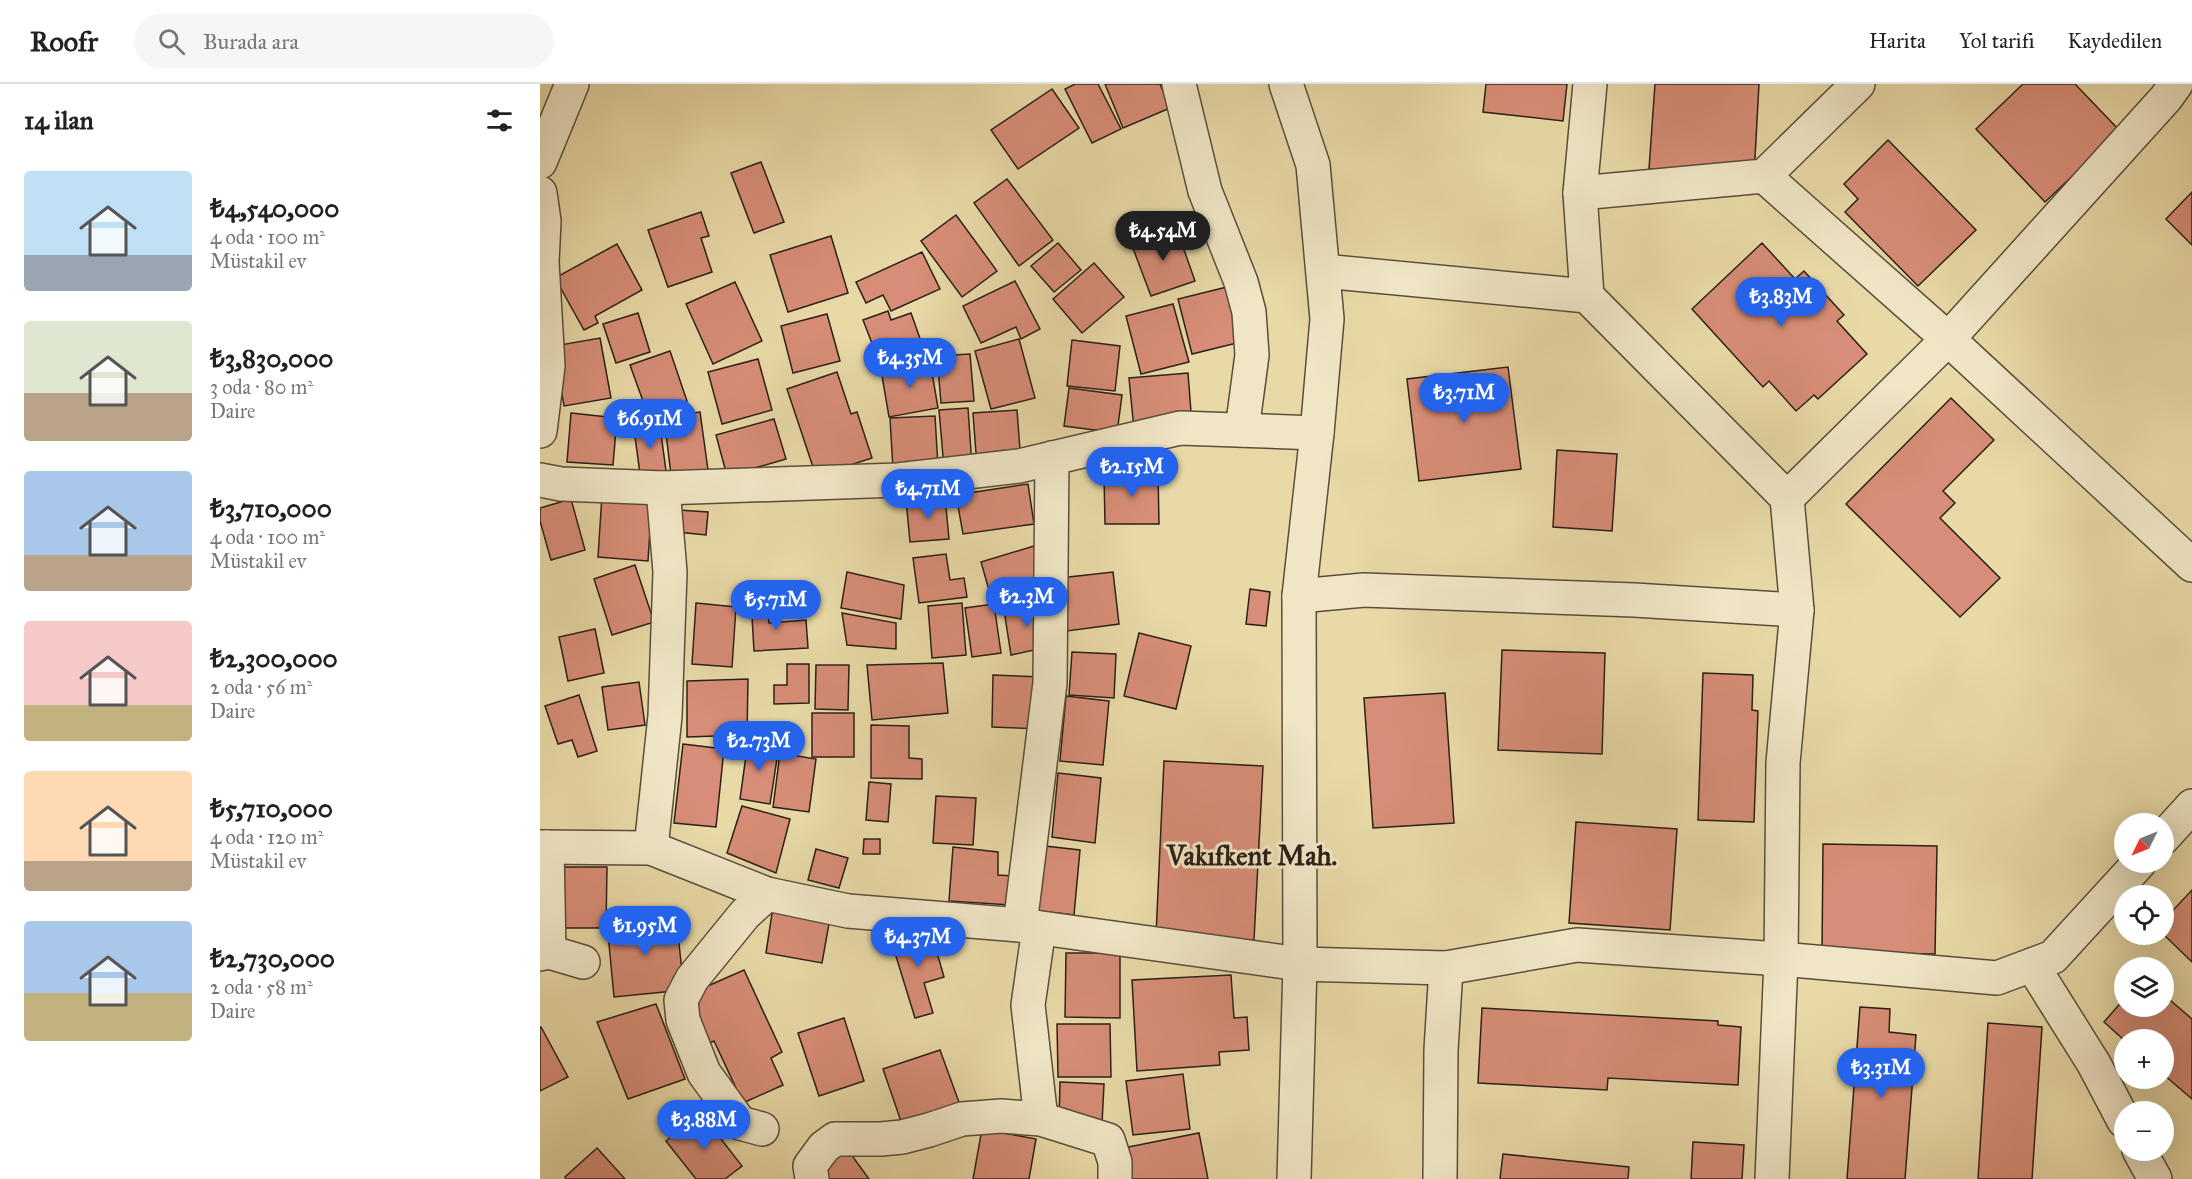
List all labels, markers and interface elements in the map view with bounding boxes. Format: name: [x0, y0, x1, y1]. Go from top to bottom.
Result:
search box: [134, 14, 554, 68]
text: Roofr: [30, 24, 98, 59]
icon: search: [155, 25, 188, 58]
text: Burada ara: [203, 28, 299, 55]
text: Harita: [1869, 28, 1926, 54]
text: Yol tarifi: [1959, 28, 2035, 54]
text: Kaydedilen: [2068, 28, 2162, 54]
text: 14 ilan: [24, 104, 94, 136]
icon: filters: [483, 104, 516, 137]
text: ₺4,540,000: [210, 192, 339, 224]
icon: home: [72, 195, 144, 267]
pin: ₺4.54M: [1114, 211, 1212, 262]
text: ₺4.54M: [1129, 218, 1197, 242]
text: 4 oda · 100 m²: [210, 225, 325, 249]
text: Müstakil ev: [210, 249, 306, 273]
pin: ₺3.83M: [1732, 277, 1830, 328]
text: ₺3.83M: [1750, 284, 1812, 308]
pin: ₺4.35M: [861, 338, 959, 389]
text: ₺3,830,000: [210, 342, 333, 374]
icon: home: [72, 345, 144, 417]
text: ₺4.35M: [877, 345, 943, 369]
pin: ₺3.71M: [1415, 373, 1513, 424]
text: 3 oda · 80 m²: [210, 375, 313, 399]
text: ₺3.71M: [1433, 380, 1495, 404]
text: Daire: [210, 399, 255, 423]
pin: ₺6.91M: [601, 399, 699, 450]
text: ₺6.91M: [618, 406, 682, 430]
pin: ₺2.15M: [1083, 447, 1181, 498]
text: ₺2.15M: [1100, 454, 1164, 478]
pin: ₺4.71M: [879, 469, 977, 520]
text: ₺4.71M: [895, 476, 961, 500]
text: ₺3,710,000: [210, 492, 332, 524]
icon: home: [72, 495, 144, 567]
text: 4 oda · 100 m²: [210, 525, 325, 549]
text: Müstakil ev: [210, 549, 306, 573]
pin: ₺2.3M: [985, 577, 1069, 628]
pin: ₺5.71M: [727, 580, 825, 631]
text: ₺2.3M: [1000, 584, 1054, 608]
text: ₺5.71M: [745, 587, 807, 611]
text: ₺2,300,000: [210, 642, 338, 674]
icon: home: [72, 645, 144, 717]
text: 2 oda · 56 m²: [210, 675, 312, 699]
text: Daire: [210, 699, 255, 723]
pin: ₺2.73M: [710, 721, 808, 772]
text: ₺2.73M: [727, 728, 791, 752]
text: ₺5,710,000: [210, 792, 333, 824]
icon: home: [72, 795, 144, 867]
north arrow: [2114, 813, 2174, 873]
map controls: [2114, 813, 2174, 1161]
text: 4 oda · 120 m²: [210, 825, 323, 849]
district label: Vakıfkent Mah.: [1166, 839, 1337, 872]
text: Müstakil ev: [210, 849, 306, 873]
button: locate: [2114, 885, 2174, 945]
pin: ₺1.95M: [596, 906, 694, 957]
text: ₺1.95M: [613, 913, 677, 937]
pin: ₺4.37M: [869, 917, 967, 968]
text: ₺4.37M: [885, 924, 951, 948]
text: ₺2,730,000: [210, 942, 335, 974]
icon: home: [72, 945, 144, 1017]
button: layers: [2114, 957, 2174, 1017]
text: 2 oda · 58 m²: [210, 975, 313, 999]
text: Daire: [210, 999, 255, 1023]
button: +: [2114, 1029, 2174, 1089]
pin: ₺3.31M: [1832, 1048, 1930, 1099]
text: ₺3.31M: [1851, 1055, 1911, 1079]
pin: ₺3.88M: [655, 1100, 753, 1151]
button: −: [2114, 1101, 2174, 1161]
text: ₺3.88M: [671, 1107, 737, 1131]

